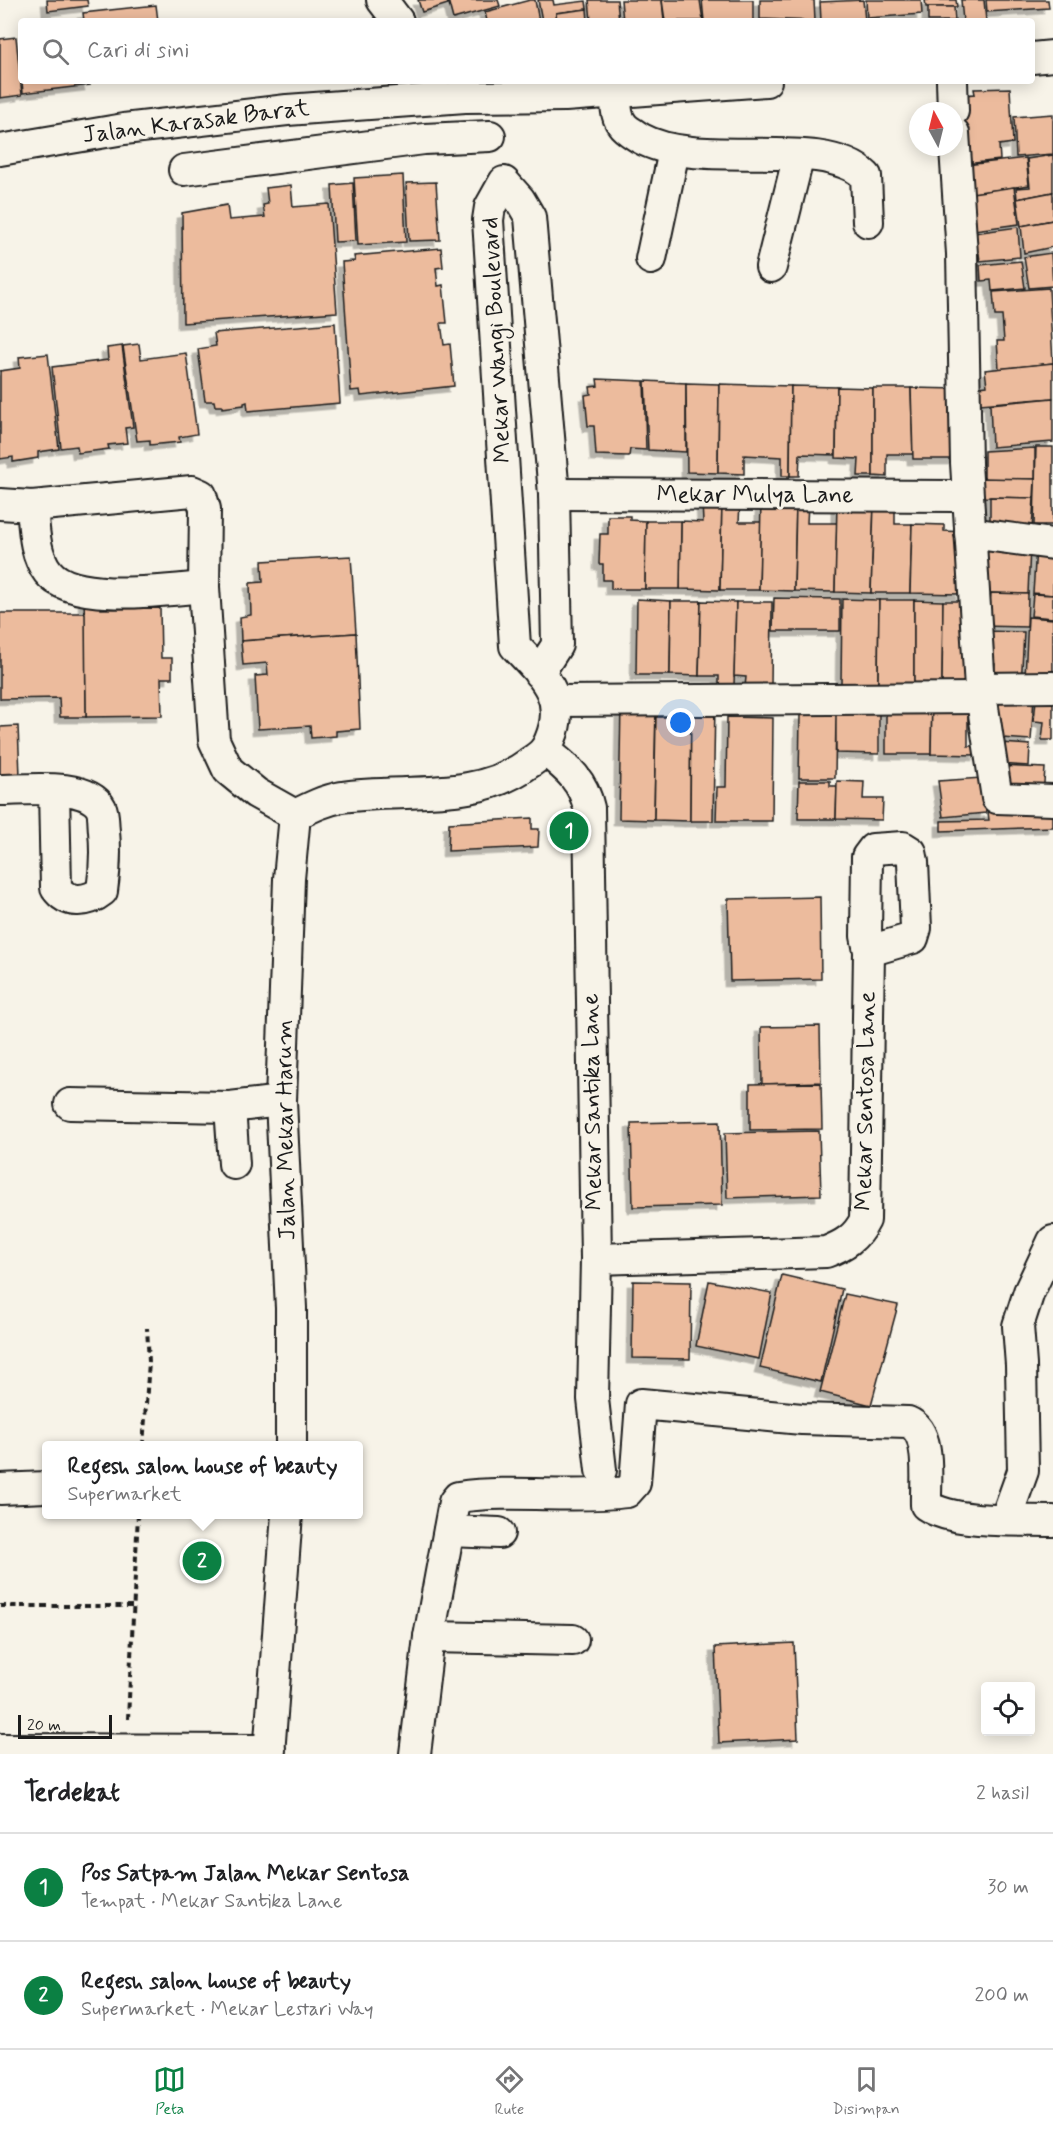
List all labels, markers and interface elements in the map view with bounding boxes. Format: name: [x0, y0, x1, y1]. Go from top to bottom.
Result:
search box: [18, 18, 1035, 84]
icon: search: [39, 35, 72, 68]
text: Cari di sini: [87, 37, 189, 65]
street label: Jalan Karasak Barat: [81, 93, 311, 151]
north arrow: [909, 102, 963, 156]
street label: Mekar Wangi Boulevard: [475, 216, 521, 464]
street label: Mekar Mulya Lane: [656, 480, 854, 511]
your location: [666, 708, 695, 737]
pin: 1: [550, 808, 588, 854]
street label: Mekar Sentosa Lane: [849, 991, 883, 1211]
street label: Mekar Santika Lane: [576, 993, 610, 1211]
street label: Jalan Mekar Harum: [269, 1019, 303, 1241]
popup: [42, 1441, 363, 1519]
text: Regesh salon house of beauty: [67, 1453, 338, 1481]
text: Supermarket: [67, 1481, 182, 1508]
pin: 2: [182, 1538, 222, 1584]
map controls: [981, 1682, 1035, 1736]
button: locate: [981, 1682, 1035, 1736]
scale bar: [18, 1712, 112, 1740]
text: 20 m: [27, 1715, 61, 1736]
text: Terdekat: [24, 1776, 120, 1810]
text: 2 hasil: [976, 1780, 1029, 1807]
text: Pos Satpam Jalan Mekar Sentosa: [81, 1860, 409, 1888]
text: 1: [39, 1874, 48, 1901]
text: 30 m: [987, 1874, 1029, 1901]
text: Tempat · Mekar Santika Lane: [81, 1888, 342, 1915]
text: Regesh salon house of beauty: [81, 1968, 351, 1996]
text: 2: [39, 1982, 48, 2009]
text: 200 m: [974, 1982, 1029, 2009]
text: Supermarket · Mekar Lestari Way: [81, 1996, 373, 2023]
tab: Peta: [153, 2063, 186, 2120]
tab: Rute: [493, 2063, 526, 2120]
tab: Disimpan: [832, 2063, 900, 2120]

